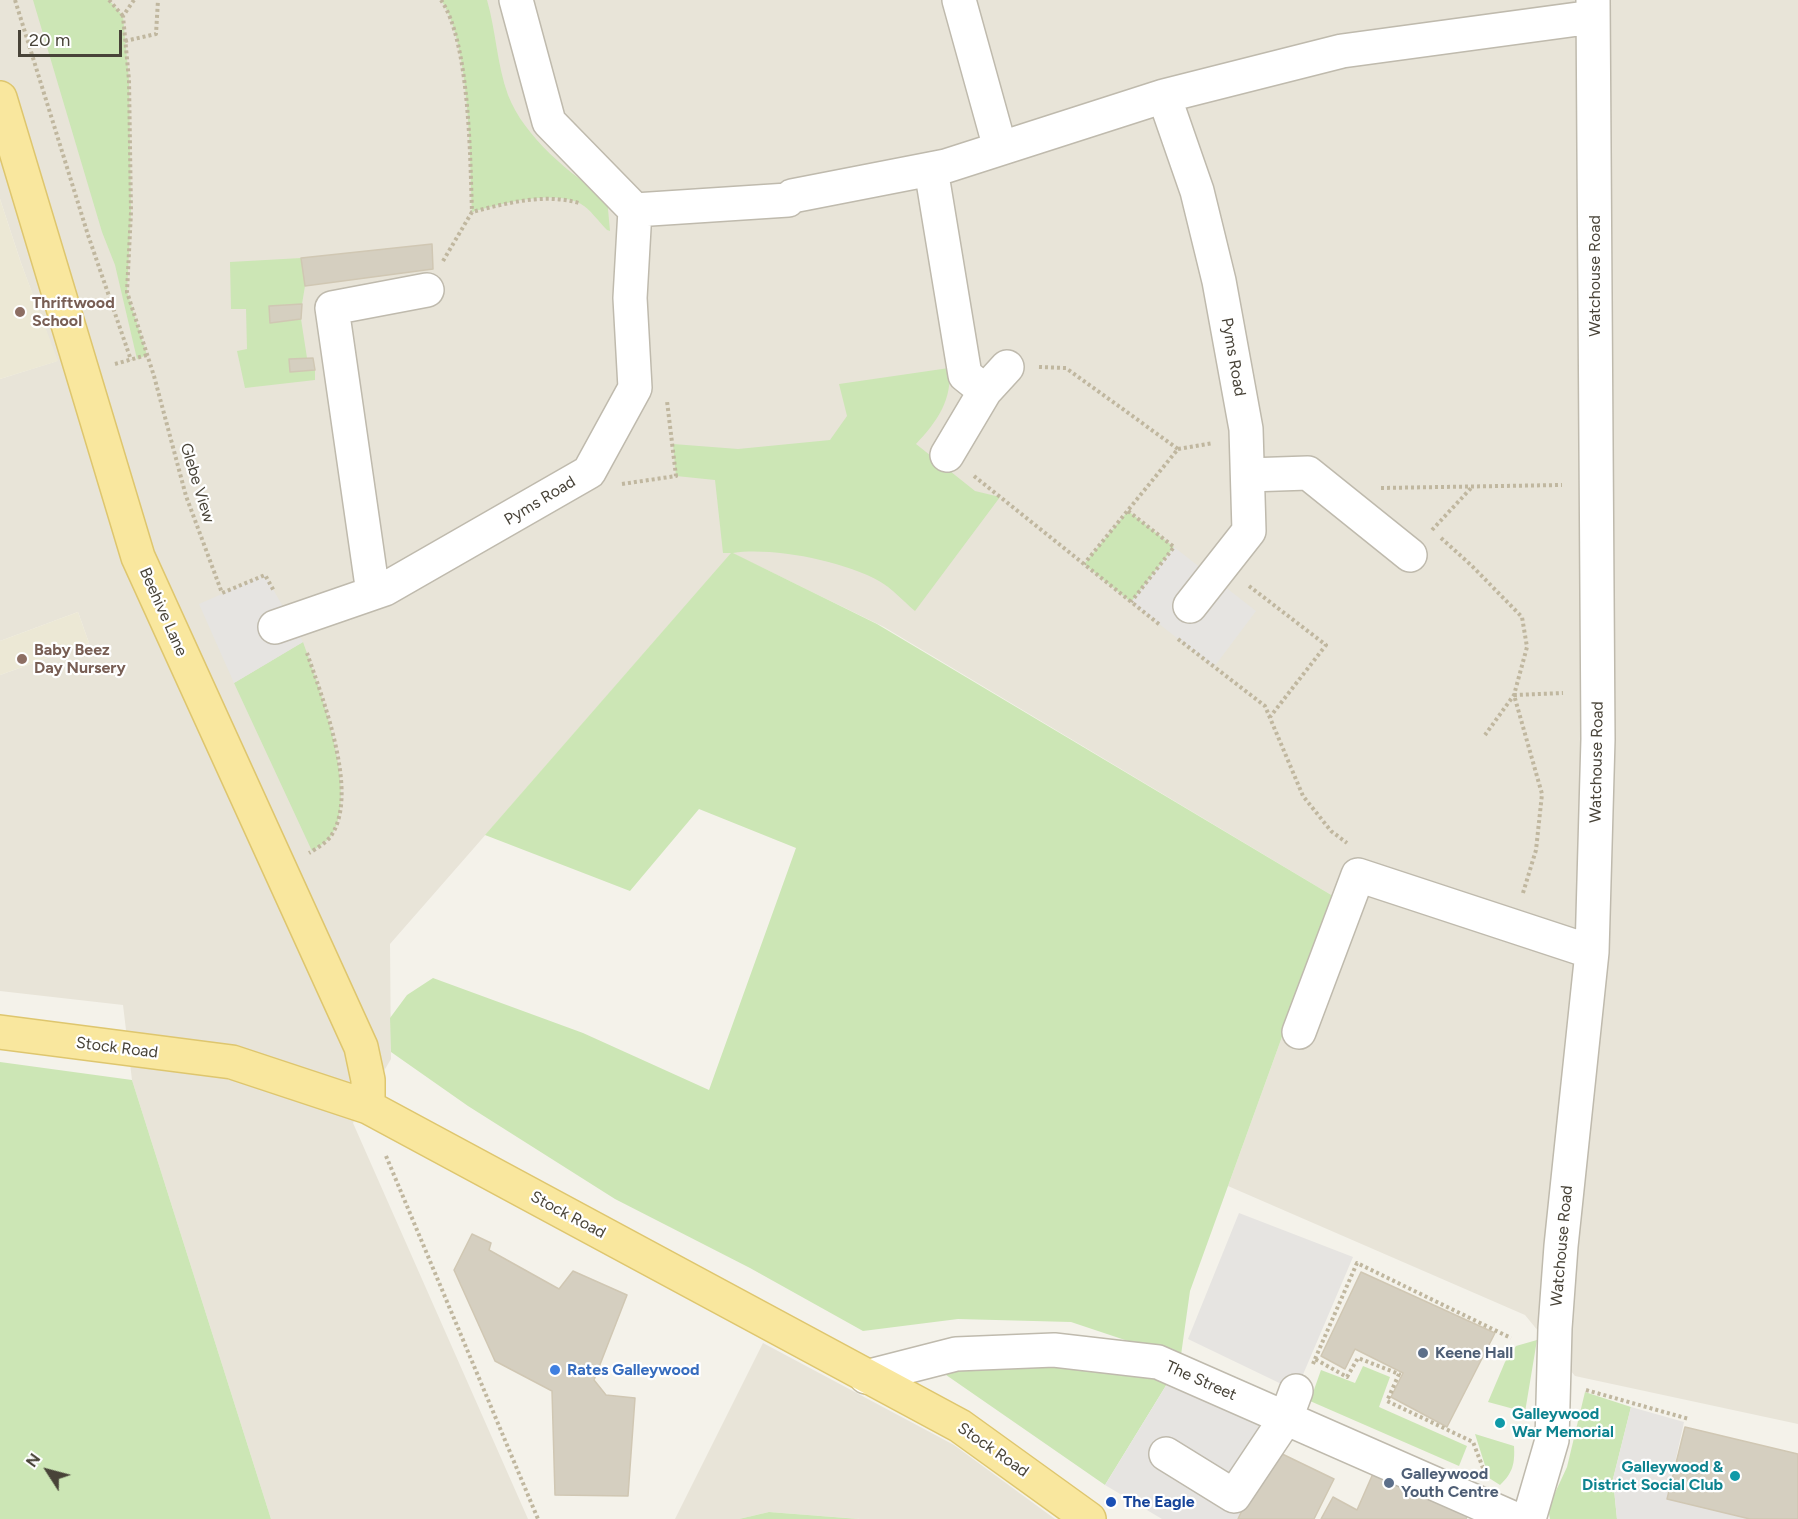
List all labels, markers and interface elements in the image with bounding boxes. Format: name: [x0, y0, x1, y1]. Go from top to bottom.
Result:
scale bar: [21, 18, 124, 56]
text: 20 m: [29, 29, 70, 51]
street label: Watchouse Road: [1585, 215, 1605, 337]
place label: Thriftwood School: [32, 293, 115, 331]
marker: Thriftwood School: [13, 305, 27, 319]
street label: Pyms Road: [1217, 316, 1249, 398]
street label: Glebe View: [176, 441, 218, 525]
street label: Pyms Road: [501, 472, 579, 530]
street label: Beehive Lane: [135, 565, 191, 659]
place label: Baby Beez Day Nursery: [34, 640, 126, 678]
marker: Baby Beez Day Nursery: [15, 652, 29, 666]
street label: Watchouse Road: [1586, 701, 1608, 823]
street label: Stock Road: [75, 1033, 159, 1063]
street label: Watchouse Road: [1547, 1185, 1577, 1307]
street label: Stock Road: [527, 1187, 609, 1243]
place label: Keene Hall: [1435, 1343, 1513, 1363]
marker: Keene Hall: [1416, 1346, 1430, 1360]
street label: The Street: [1163, 1357, 1239, 1405]
place label: Rates Galleywood: [567, 1360, 699, 1380]
marker: Rates Galleywood: [548, 1363, 562, 1377]
place label: Galleywood War Memorial: [1512, 1404, 1614, 1442]
marker: Galleywood War Memorial: [1493, 1416, 1507, 1430]
street label: Stock Road: [954, 1419, 1032, 1481]
north arrow: [18, 1441, 78, 1501]
text: N: [22, 1450, 44, 1471]
place label: Galleywood & District Social Club: [1582, 1457, 1723, 1495]
place label: Galleywood Youth Centre: [1401, 1464, 1499, 1502]
marker: Galleywood & District Social Club: [1728, 1469, 1742, 1483]
marker: Galleywood Youth Centre: [1382, 1476, 1396, 1490]
place label: The Eagle: [1123, 1492, 1195, 1512]
marker: The Eagle: [1104, 1495, 1118, 1509]

